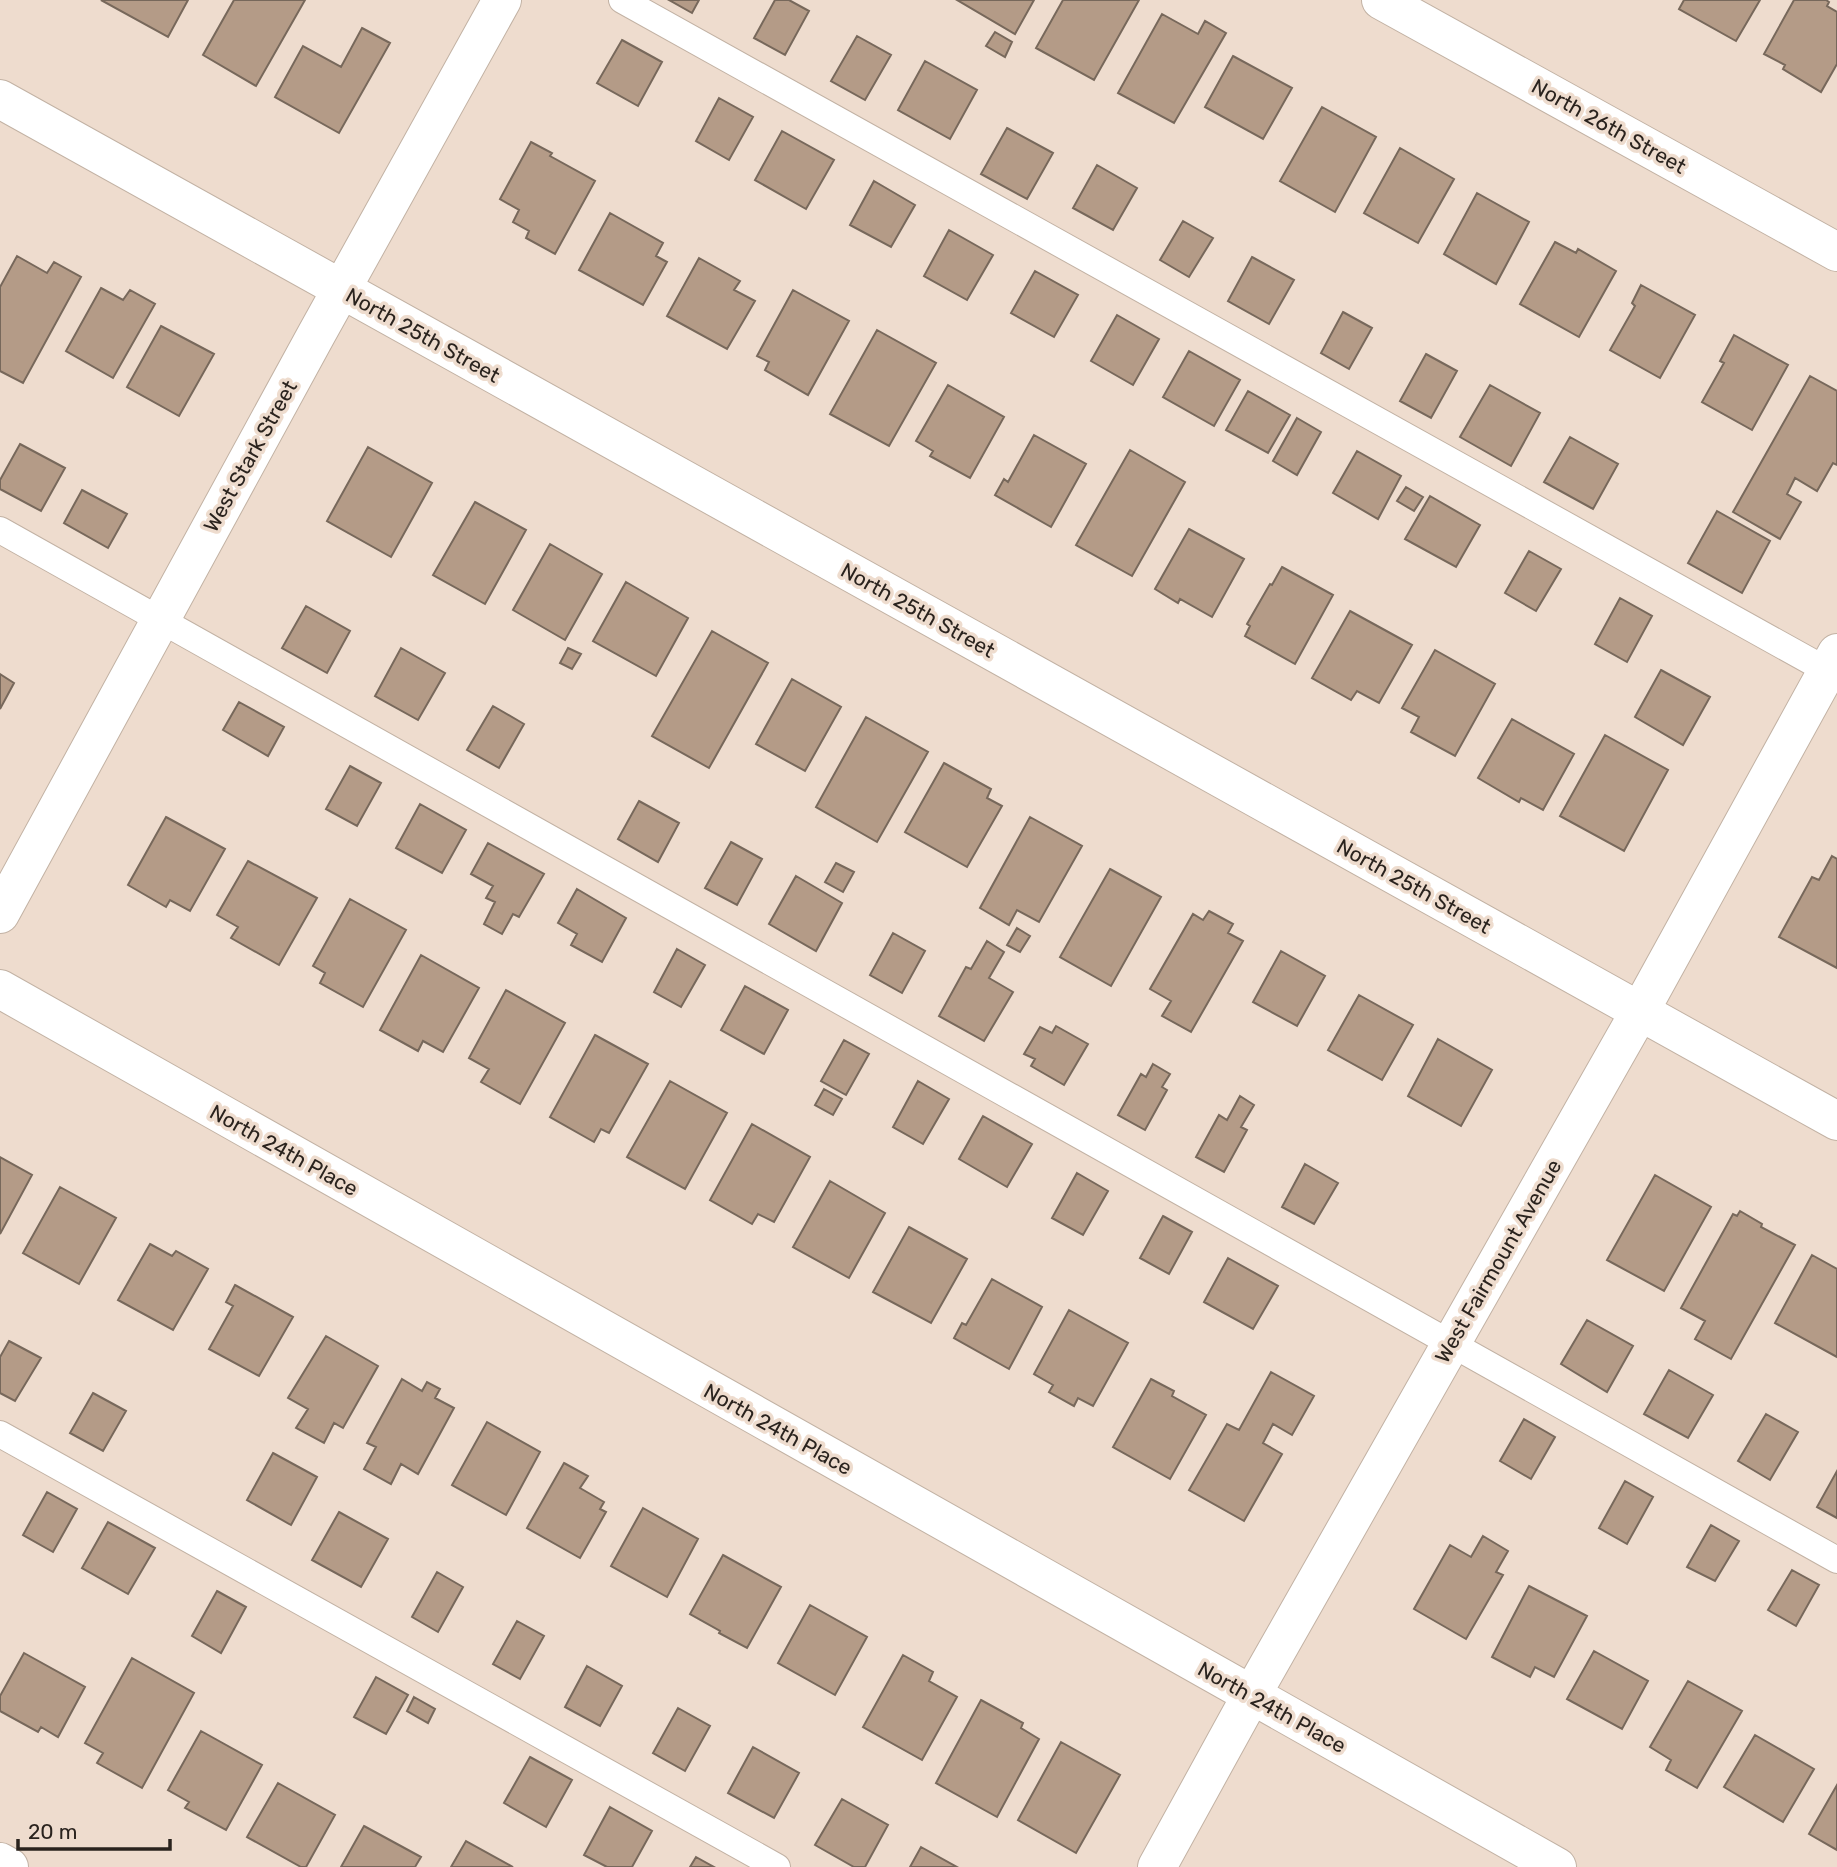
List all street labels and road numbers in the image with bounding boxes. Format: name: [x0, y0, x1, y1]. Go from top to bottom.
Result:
street label: North 26th Street: [1527, 73, 1691, 179]
street label: North 25th Street: [342, 282, 504, 388]
street label: West Stark Street: [198, 376, 302, 536]
street label: North 25th Street: [837, 557, 999, 663]
street label: North 25th Street: [1333, 833, 1495, 939]
street label: North 24th Place: [206, 1099, 362, 1201]
street label: West Fairmount Avenue: [1429, 1155, 1567, 1367]
street label: North 24th Place: [700, 1378, 856, 1480]
street label: North 24th Place: [1194, 1656, 1350, 1758]

